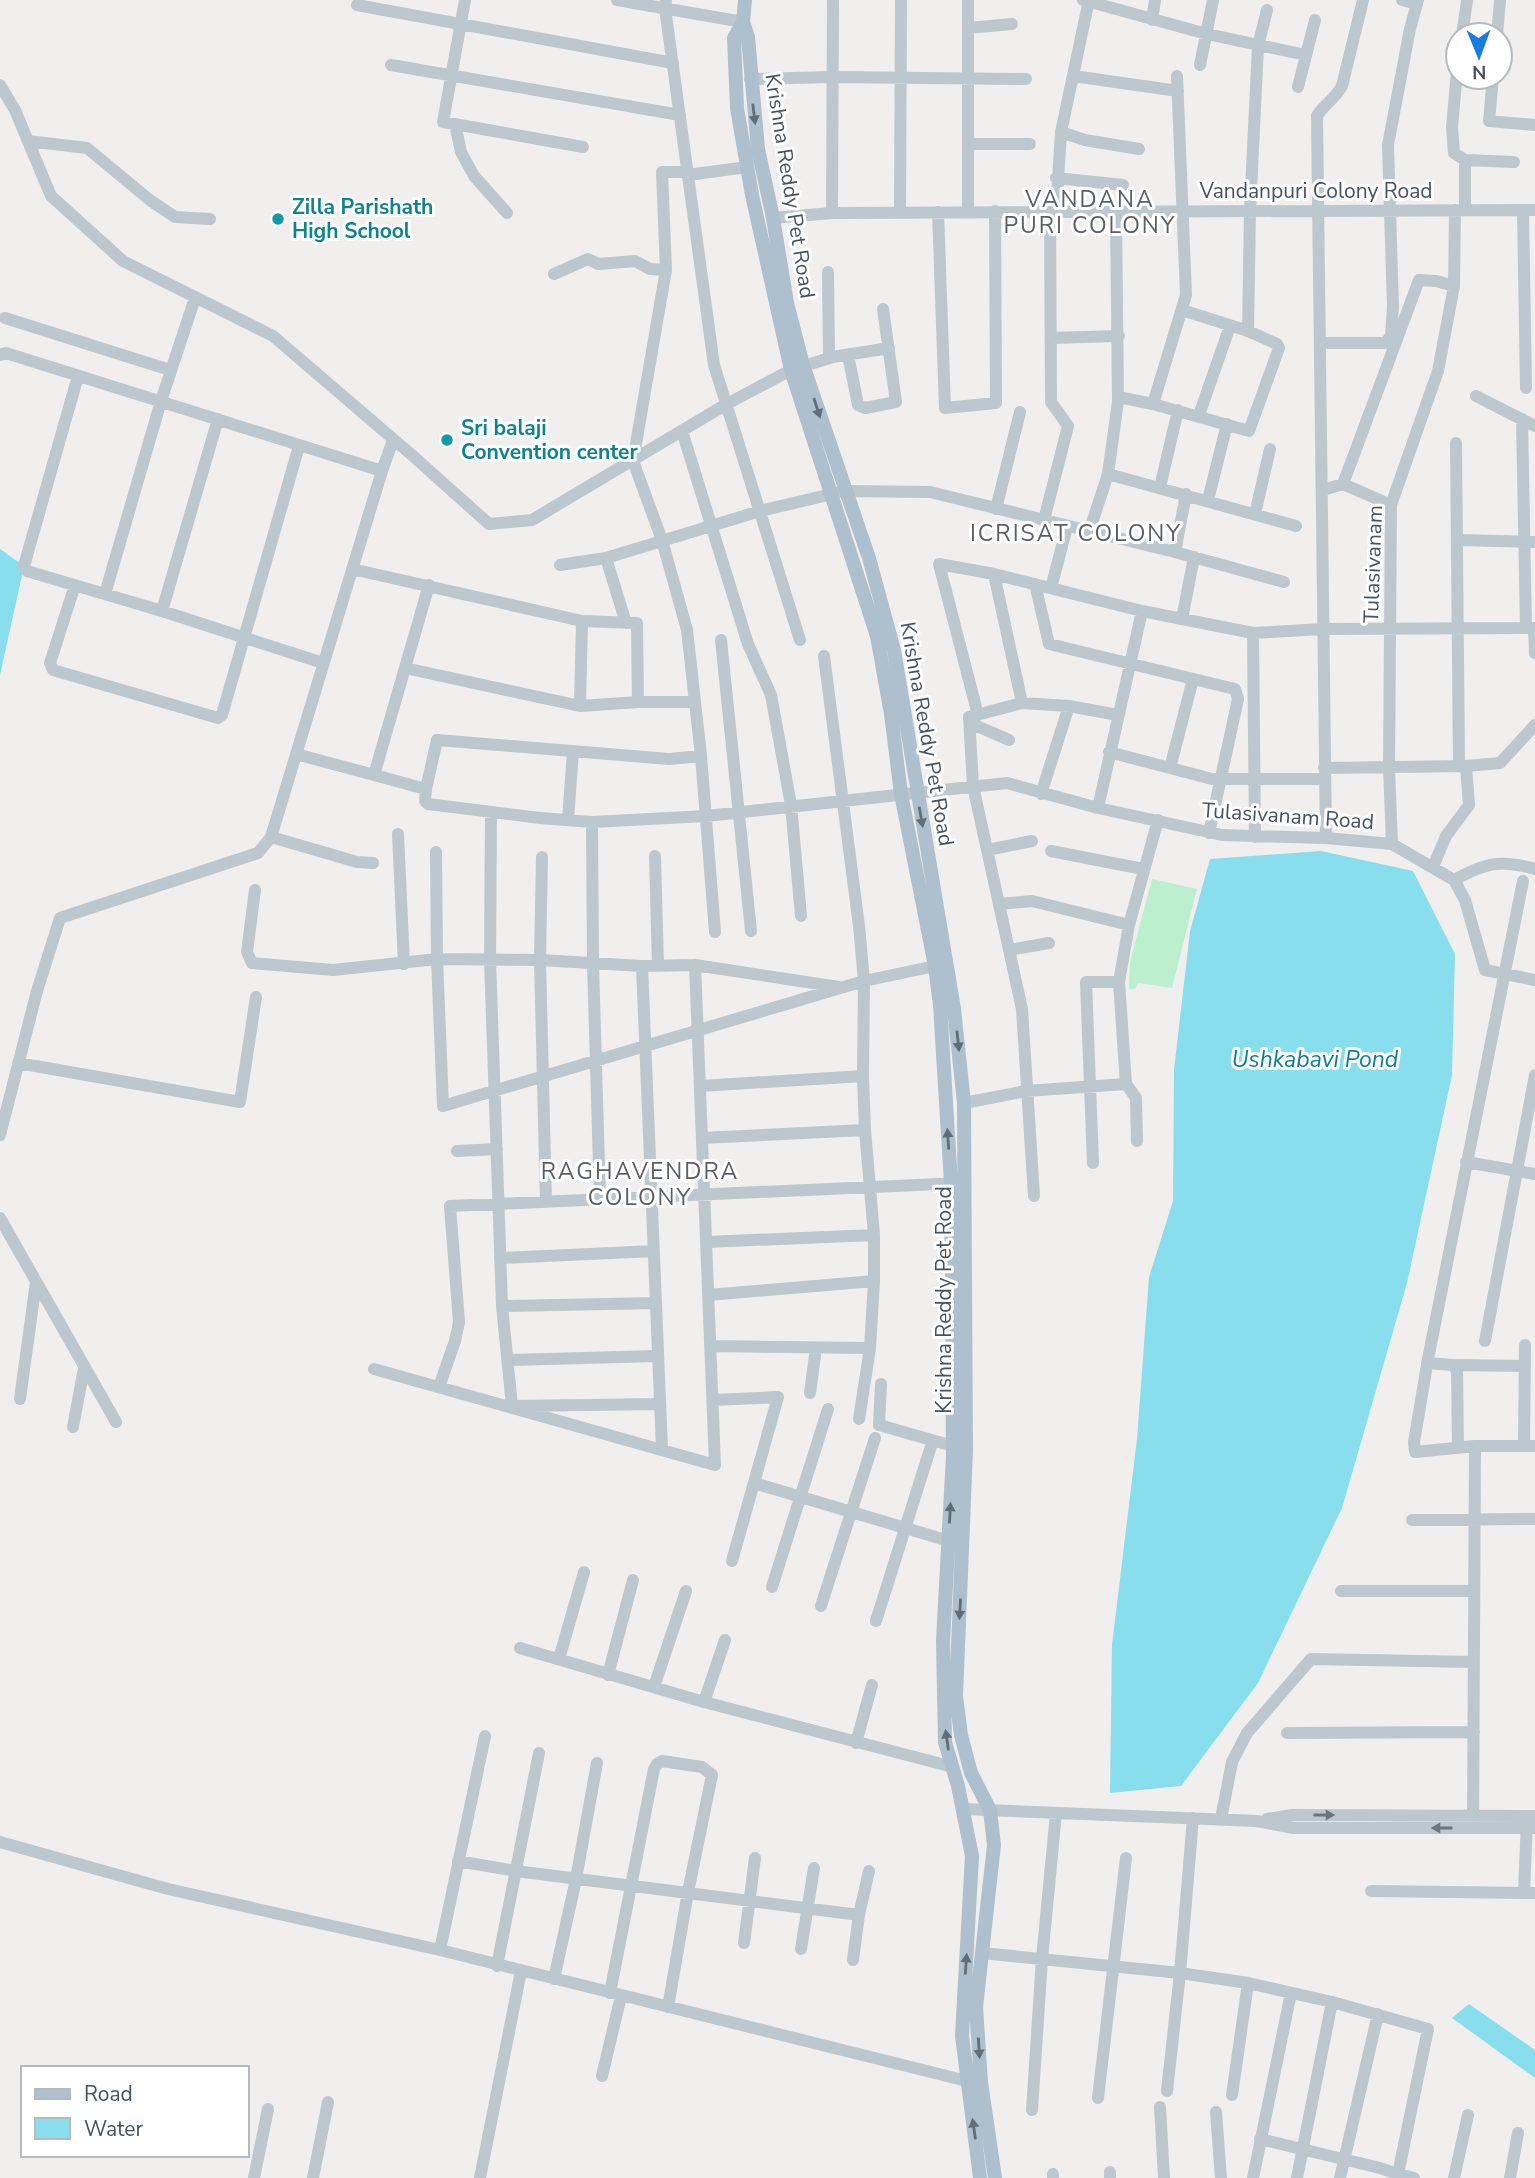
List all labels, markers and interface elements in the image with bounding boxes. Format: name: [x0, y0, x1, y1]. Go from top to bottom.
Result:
north arrow: [1444, 21, 1514, 91]
text: N: [1472, 59, 1487, 85]
street label: Krishna Reddy Pet Road: [758, 72, 822, 300]
one-way arrow: [749, 103, 760, 125]
street label: Vandanpuri Colony Road: [1198, 177, 1433, 205]
district label: VANDANA PURI COLONY: [1003, 184, 1177, 241]
place label: Zilla Parishath High School: [292, 193, 433, 245]
marker: Zilla Parishath High School: [270, 211, 286, 227]
one-way arrow: [812, 397, 823, 418]
place label: Sri balaji Convention center: [461, 414, 639, 466]
marker: Sri balaji Convention center: [439, 432, 455, 448]
street label: Tulasivanam: [1357, 505, 1389, 623]
district label: ICRISAT COLONY: [970, 518, 1182, 549]
street label: Krishna Reddy Pet Road: [893, 620, 961, 848]
street label: Tulasivanam Road: [1201, 796, 1375, 836]
one-way arrow: [916, 806, 927, 828]
one-way arrow: [952, 1031, 963, 1053]
water label: Ushkabavi Pond: [1232, 1044, 1399, 1075]
one-way arrow: [942, 1127, 953, 1149]
district label: RAGHAVENDRA COLONY: [541, 1156, 739, 1213]
street label: Krishna Reddy Pet Road: [930, 1186, 958, 1414]
one-way arrow: [945, 1502, 956, 1524]
one-way arrow: [954, 1599, 965, 1621]
one-way arrow: [941, 1729, 952, 1751]
one-way arrow: [1313, 1809, 1335, 1821]
one-way arrow: [1431, 1822, 1453, 1834]
one-way arrow: [960, 1953, 971, 1975]
one-way arrow: [974, 2037, 985, 2059]
legend: [21, 2066, 248, 2157]
text: Road: [84, 2080, 133, 2108]
text: Water: [84, 2115, 143, 2143]
one-way arrow: [968, 2118, 979, 2140]

